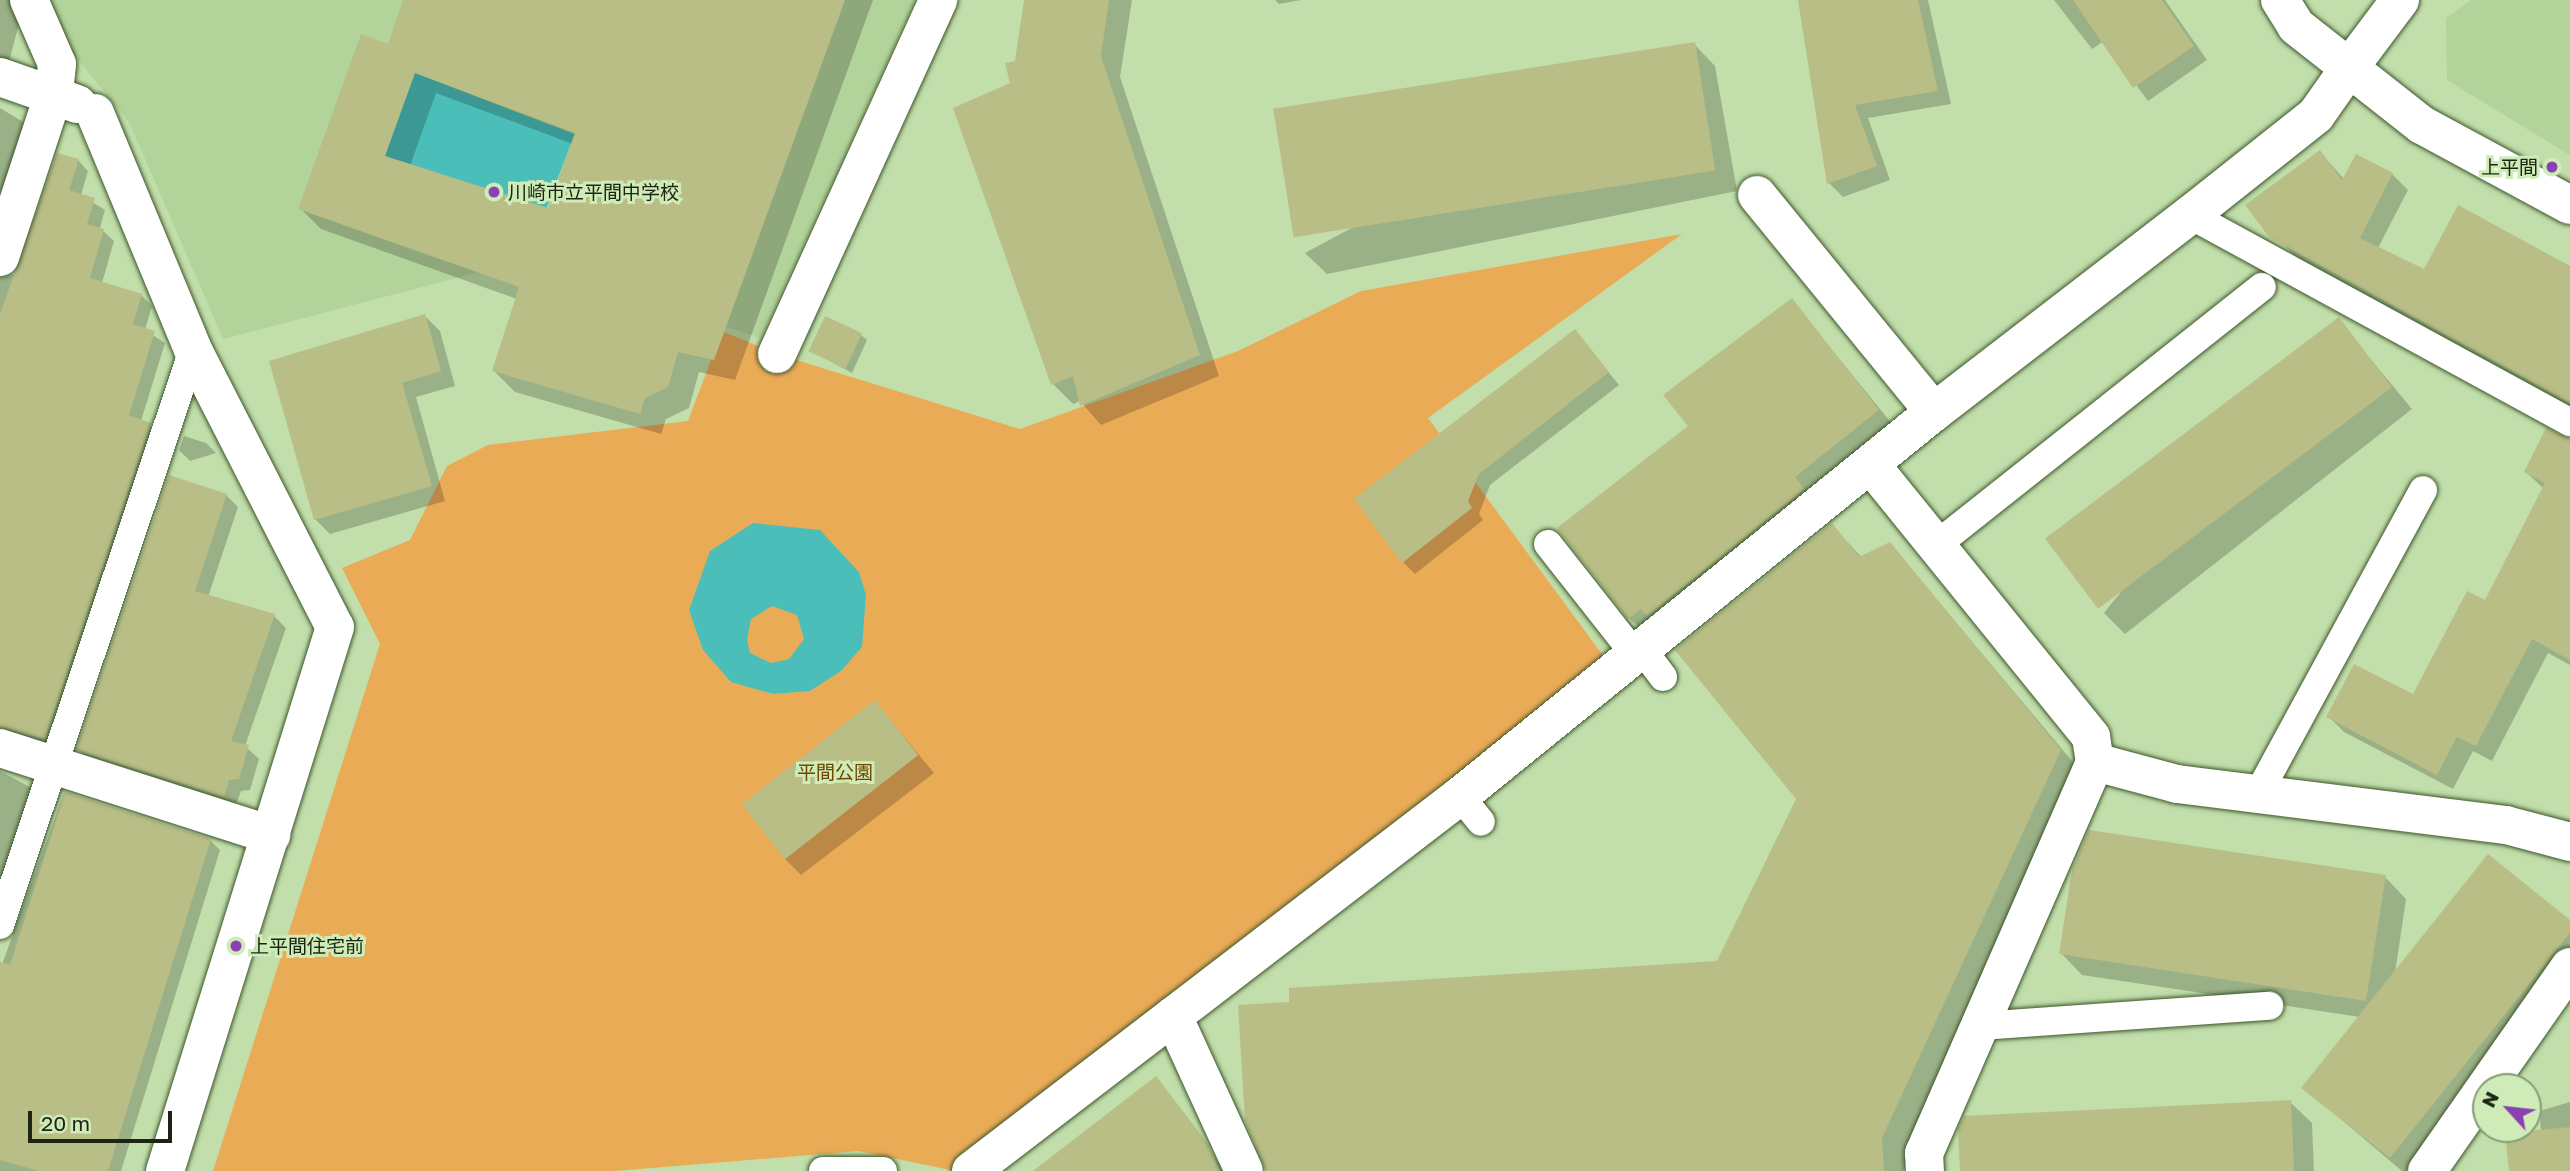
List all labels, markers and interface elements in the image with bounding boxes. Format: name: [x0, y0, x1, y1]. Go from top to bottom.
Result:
place label: 上平間: [2481, 156, 2538, 178]
marker: 上平間: [2544, 159, 2560, 175]
place label: 川崎市立平間中学校: [508, 181, 679, 203]
marker: 川崎市立平間中学校: [486, 184, 502, 200]
park label: 平間公園: [797, 761, 873, 783]
place label: 上平間住宅前: [250, 935, 364, 957]
marker: 上平間住宅前: [228, 938, 244, 954]
north arrow: [2472, 1073, 2542, 1143]
text: N: [2476, 1087, 2503, 1111]
scale bar: [32, 1098, 175, 1142]
text: 20 m: [41, 1110, 90, 1136]

